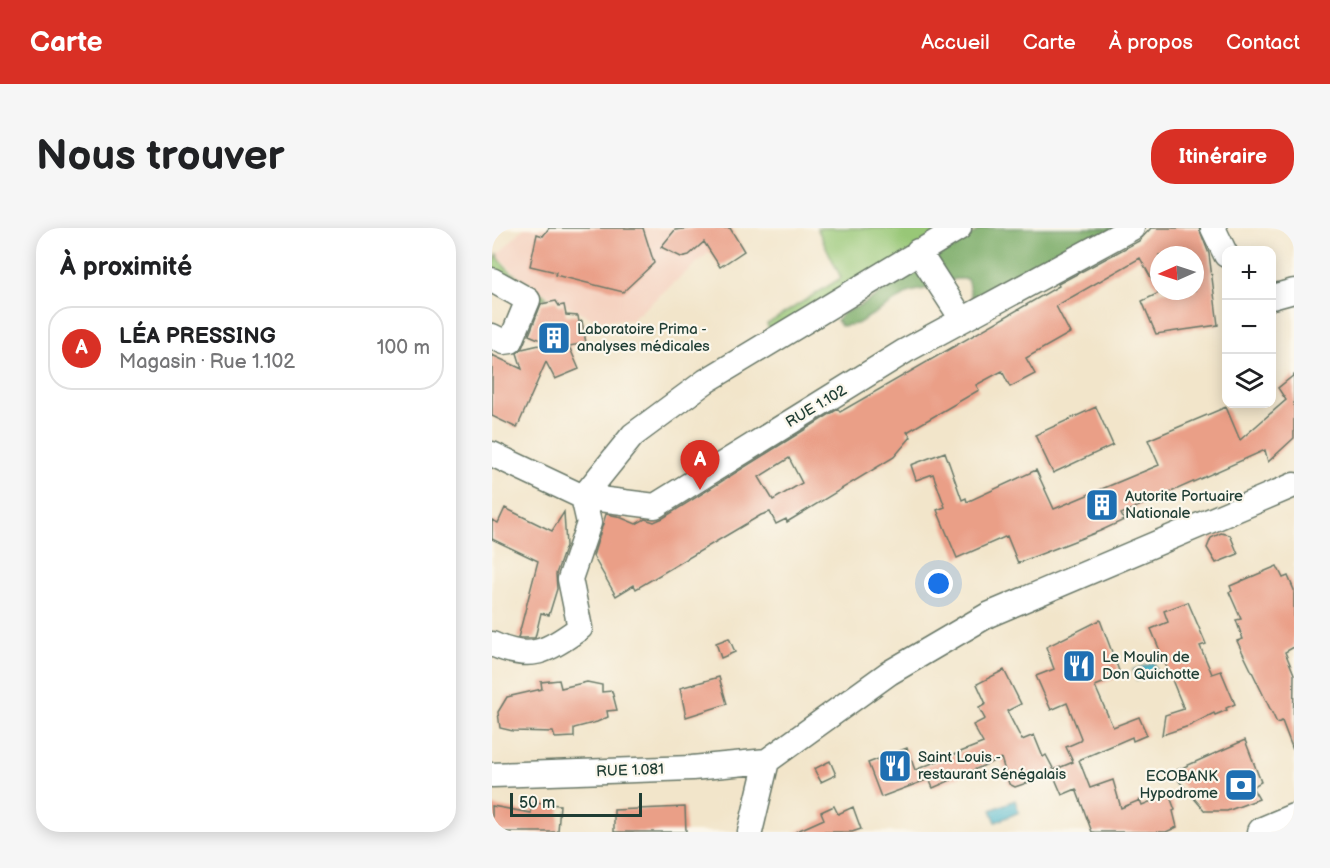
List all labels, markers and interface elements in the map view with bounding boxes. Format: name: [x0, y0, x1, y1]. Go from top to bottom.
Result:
text: Carte: [30, 26, 103, 59]
text: Accueil: [921, 30, 990, 55]
text: Carte: [1023, 30, 1076, 55]
text: À propos: [1109, 30, 1193, 55]
text: Contact: [1226, 30, 1300, 55]
button: Itinéraire: [1151, 129, 1294, 184]
text: Nous trouver: [36, 131, 284, 182]
north arrow: [1150, 246, 1204, 300]
map controls: [1222, 246, 1276, 408]
button: +: [1222, 246, 1276, 300]
text: À proximité: [60, 252, 192, 283]
button: −: [1222, 300, 1276, 354]
building icon: Laboratoire Prima - analyses médicales: [536, 320, 572, 356]
place label: Laboratoire Prima - analyses médicales: [577, 320, 710, 356]
text: LÉA PRESSING: [119, 323, 276, 350]
text: A: [75, 336, 88, 360]
text: 100 m: [377, 336, 430, 360]
text: Magasin · Rue 1.102: [119, 350, 295, 374]
button: layers: [1222, 354, 1276, 408]
street label: RUE 1.102: [782, 381, 850, 432]
pin: A: [680, 440, 720, 490]
building icon: Autorite Portuaire Nationale: [1084, 487, 1120, 523]
place label: Autorite Portuaire Nationale: [1125, 487, 1243, 523]
your location: [924, 569, 953, 598]
restaurant icon: Le Moulin de Don Quichotte: [1061, 648, 1097, 684]
place label: Le Moulin de Don Quichotte: [1102, 648, 1200, 684]
restaurant icon: Saint Louis - restaurant Sénégalais: [877, 748, 913, 784]
place label: Saint Louis - restaurant Sénégalais: [918, 748, 1067, 784]
street label: RUE 1.081: [596, 760, 664, 781]
place label: ECOBANK Hypodrome: [1140, 767, 1218, 803]
bank icon: ECOBANK Hypodrome: [1223, 767, 1259, 803]
scale bar: [510, 790, 642, 818]
text: 50 m: [519, 794, 555, 813]

